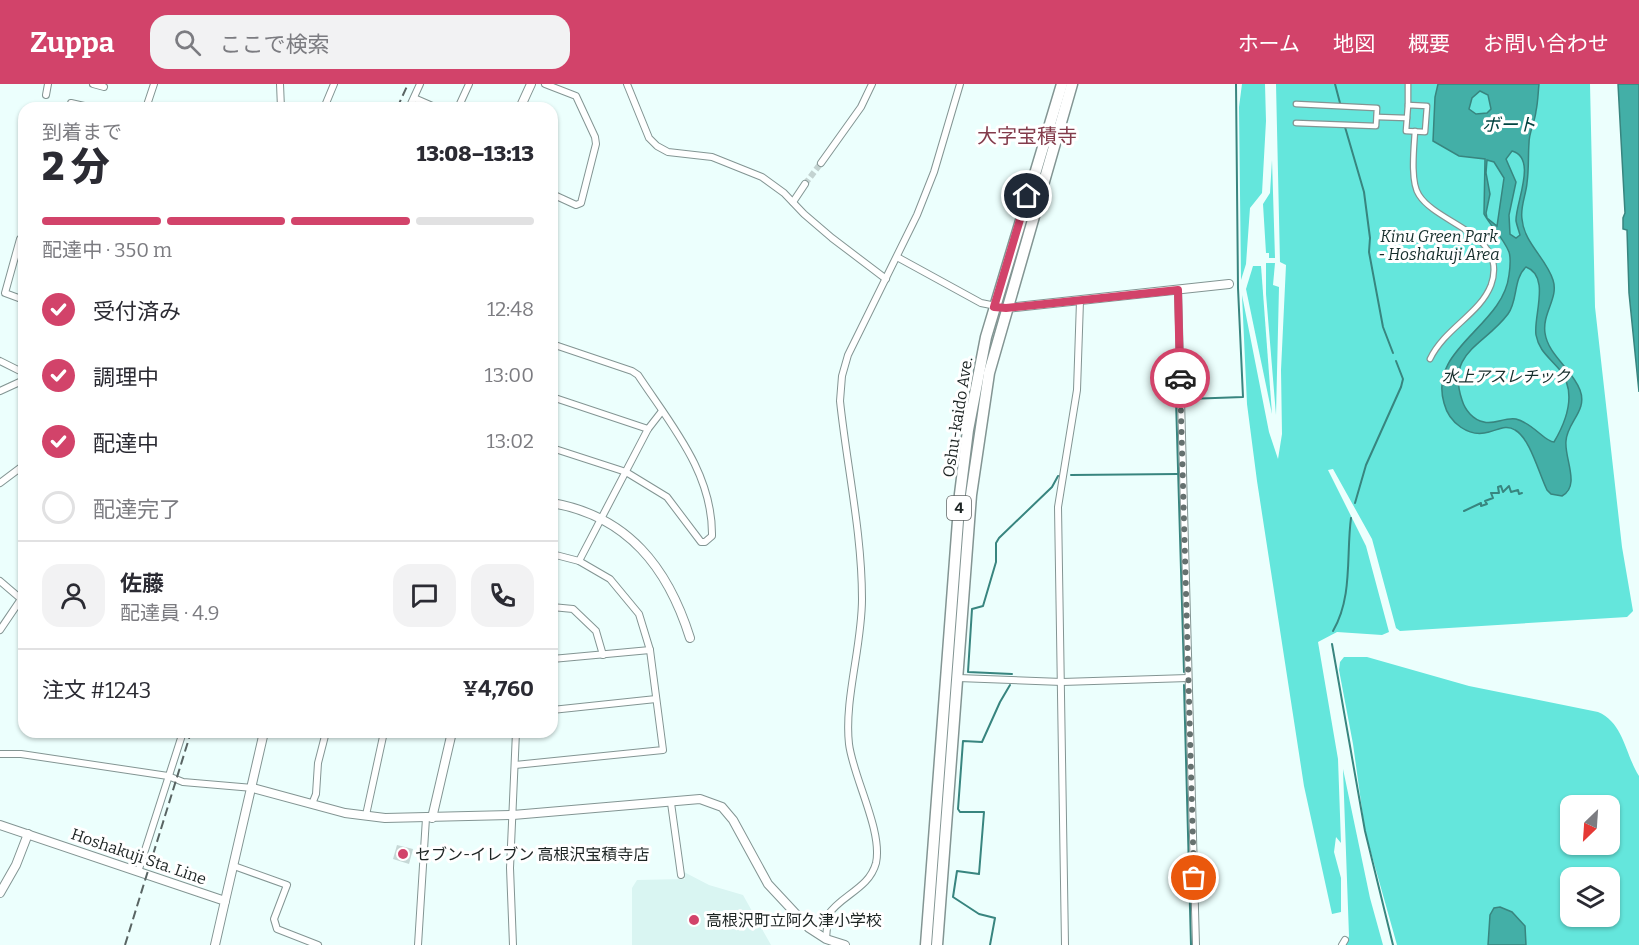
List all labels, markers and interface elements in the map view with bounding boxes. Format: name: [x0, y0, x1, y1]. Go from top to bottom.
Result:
search box: [150, 15, 570, 69]
text: Zuppa: [30, 26, 114, 59]
icon: search: [171, 26, 204, 59]
text: ここで検索: [219, 31, 329, 58]
text: ホーム: [1238, 31, 1300, 57]
text: 地図: [1333, 31, 1375, 57]
text: 概要: [1408, 31, 1450, 57]
text: お問い合わせ: [1483, 31, 1609, 57]
water label: ボート: [1482, 114, 1536, 136]
text: 到着まで: [42, 120, 122, 144]
district label: 大字宝積寺: [977, 124, 1077, 148]
text: 13:08–13:13: [417, 140, 534, 167]
text: 2 分: [42, 144, 110, 190]
pin: [1001, 170, 1052, 221]
icon: home: [1010, 179, 1043, 212]
park label: Kinu Green Park - Hoshakuji Area: [1378, 227, 1500, 264]
text: 配達中 · 350 m: [42, 238, 172, 262]
icon: check: [42, 293, 75, 326]
text: 12:48: [487, 297, 534, 321]
text: 受付済み: [93, 298, 181, 325]
courier: [1150, 348, 1210, 408]
street label: Oshu-kaido Ave.: [939, 356, 976, 479]
icon: check: [42, 359, 75, 392]
icon: car: [1164, 362, 1197, 395]
text: 13:00: [485, 363, 534, 387]
text: 調理中: [93, 364, 159, 391]
park label: 水上アスレチック: [1442, 367, 1571, 386]
icon: check: [42, 425, 75, 458]
text: 13:02: [487, 429, 534, 453]
text: 配達中: [93, 430, 159, 457]
text: 配達完了: [93, 496, 181, 523]
road number: 4: [947, 496, 971, 520]
button: person: [42, 564, 105, 627]
button: chat: [393, 564, 456, 627]
button: phone: [471, 564, 534, 627]
text: 佐藤: [120, 570, 164, 597]
text: 配達員 · 4.9: [120, 601, 219, 625]
text: ¥4,760: [463, 675, 534, 702]
text: 注文 #1243: [42, 677, 151, 704]
north arrow: [1560, 795, 1620, 855]
map controls: [1560, 795, 1620, 927]
street label: Hoshakuji Sta. Line: [69, 824, 209, 889]
place label: セブン-イレブン 高根沢宝積寺店: [415, 845, 650, 864]
marker: セブン-イレブン 高根沢宝積寺店: [396, 847, 410, 861]
pin: [1168, 852, 1219, 903]
icon: bag: [1177, 861, 1210, 894]
button: layers: [1560, 867, 1620, 927]
place label: 高根沢町立阿久津小学校: [706, 911, 882, 930]
marker: 高根沢町立阿久津小学校: [687, 913, 701, 927]

